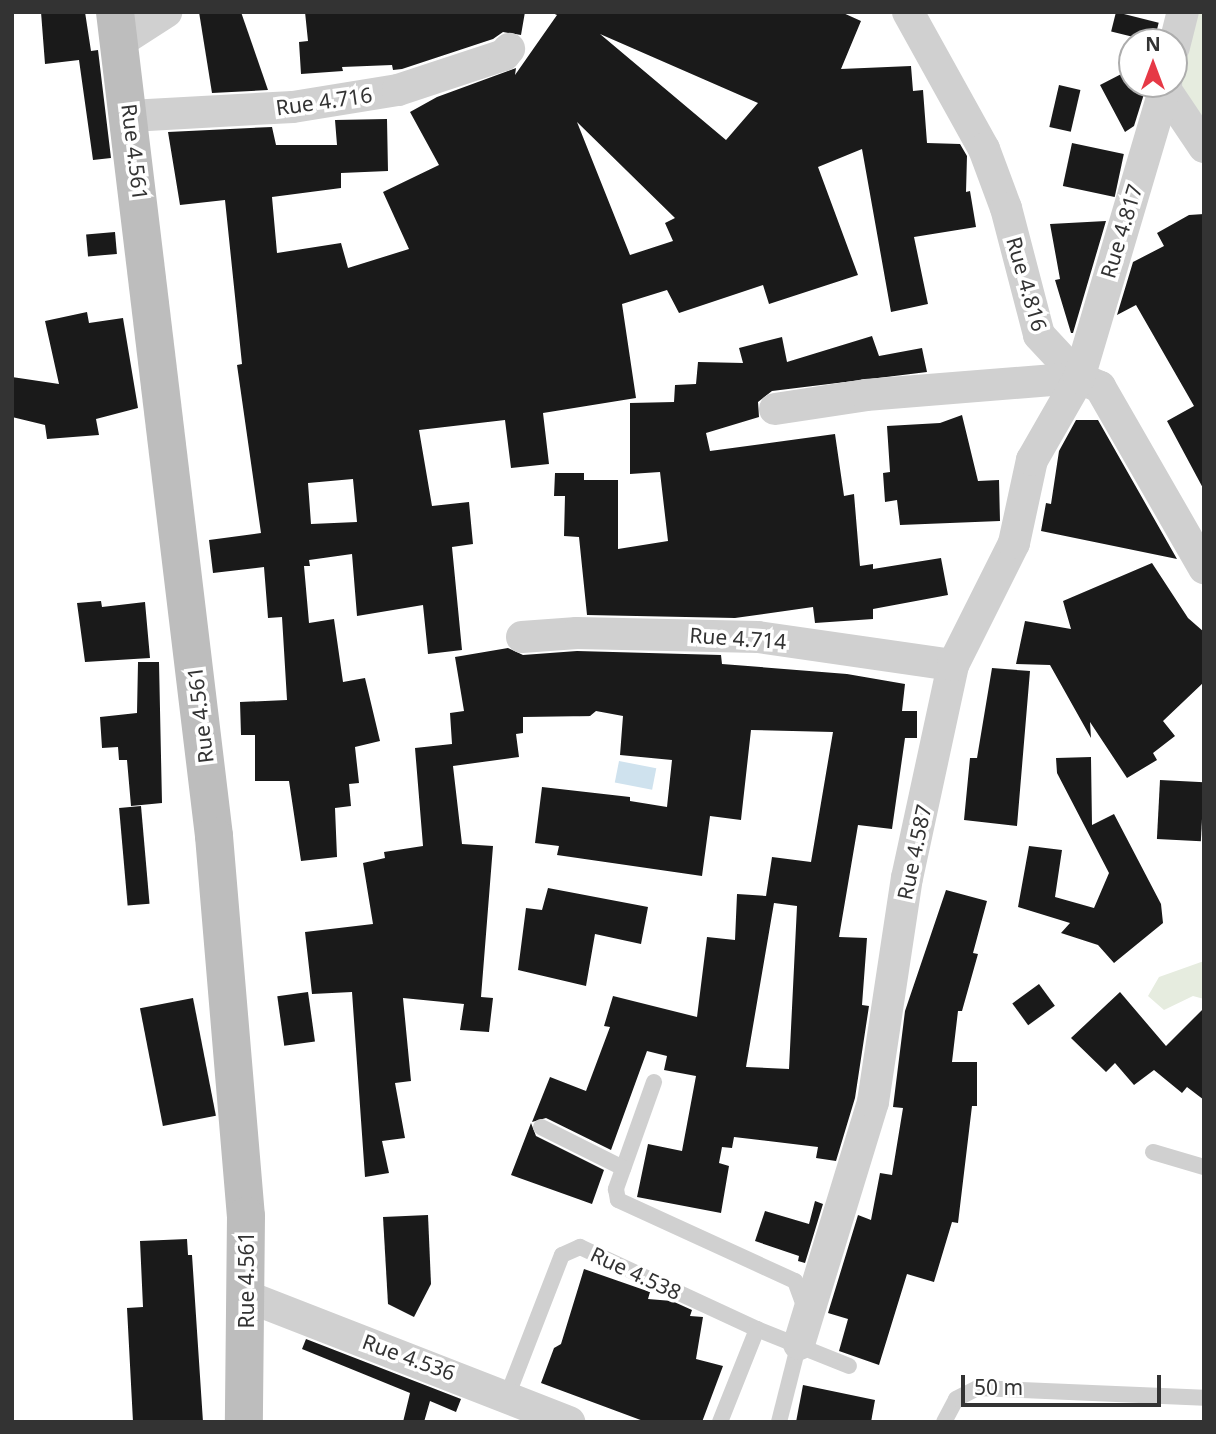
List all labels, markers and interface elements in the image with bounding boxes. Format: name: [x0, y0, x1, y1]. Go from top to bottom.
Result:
north arrow: [1118, 28, 1188, 98]
text: N: [1145, 31, 1161, 57]
street label: Rue 4.716: [274, 82, 374, 120]
street label: Rue 4.561: [117, 102, 153, 202]
street label: Rue 4.817: [1095, 181, 1147, 281]
street label: Rue 4.816: [1002, 234, 1052, 334]
street label: Rue 4.714: [689, 622, 787, 654]
street label: Rue 4.561: [182, 665, 218, 765]
street label: Rue 4.587: [892, 802, 936, 902]
street label: Rue 4.561: [233, 1231, 259, 1329]
street label: Rue 4.538: [587, 1241, 685, 1305]
street label: Rue 4.536: [359, 1329, 459, 1385]
scale bar: [964, 1360, 1164, 1404]
text: 50 m: [974, 1373, 1023, 1401]

